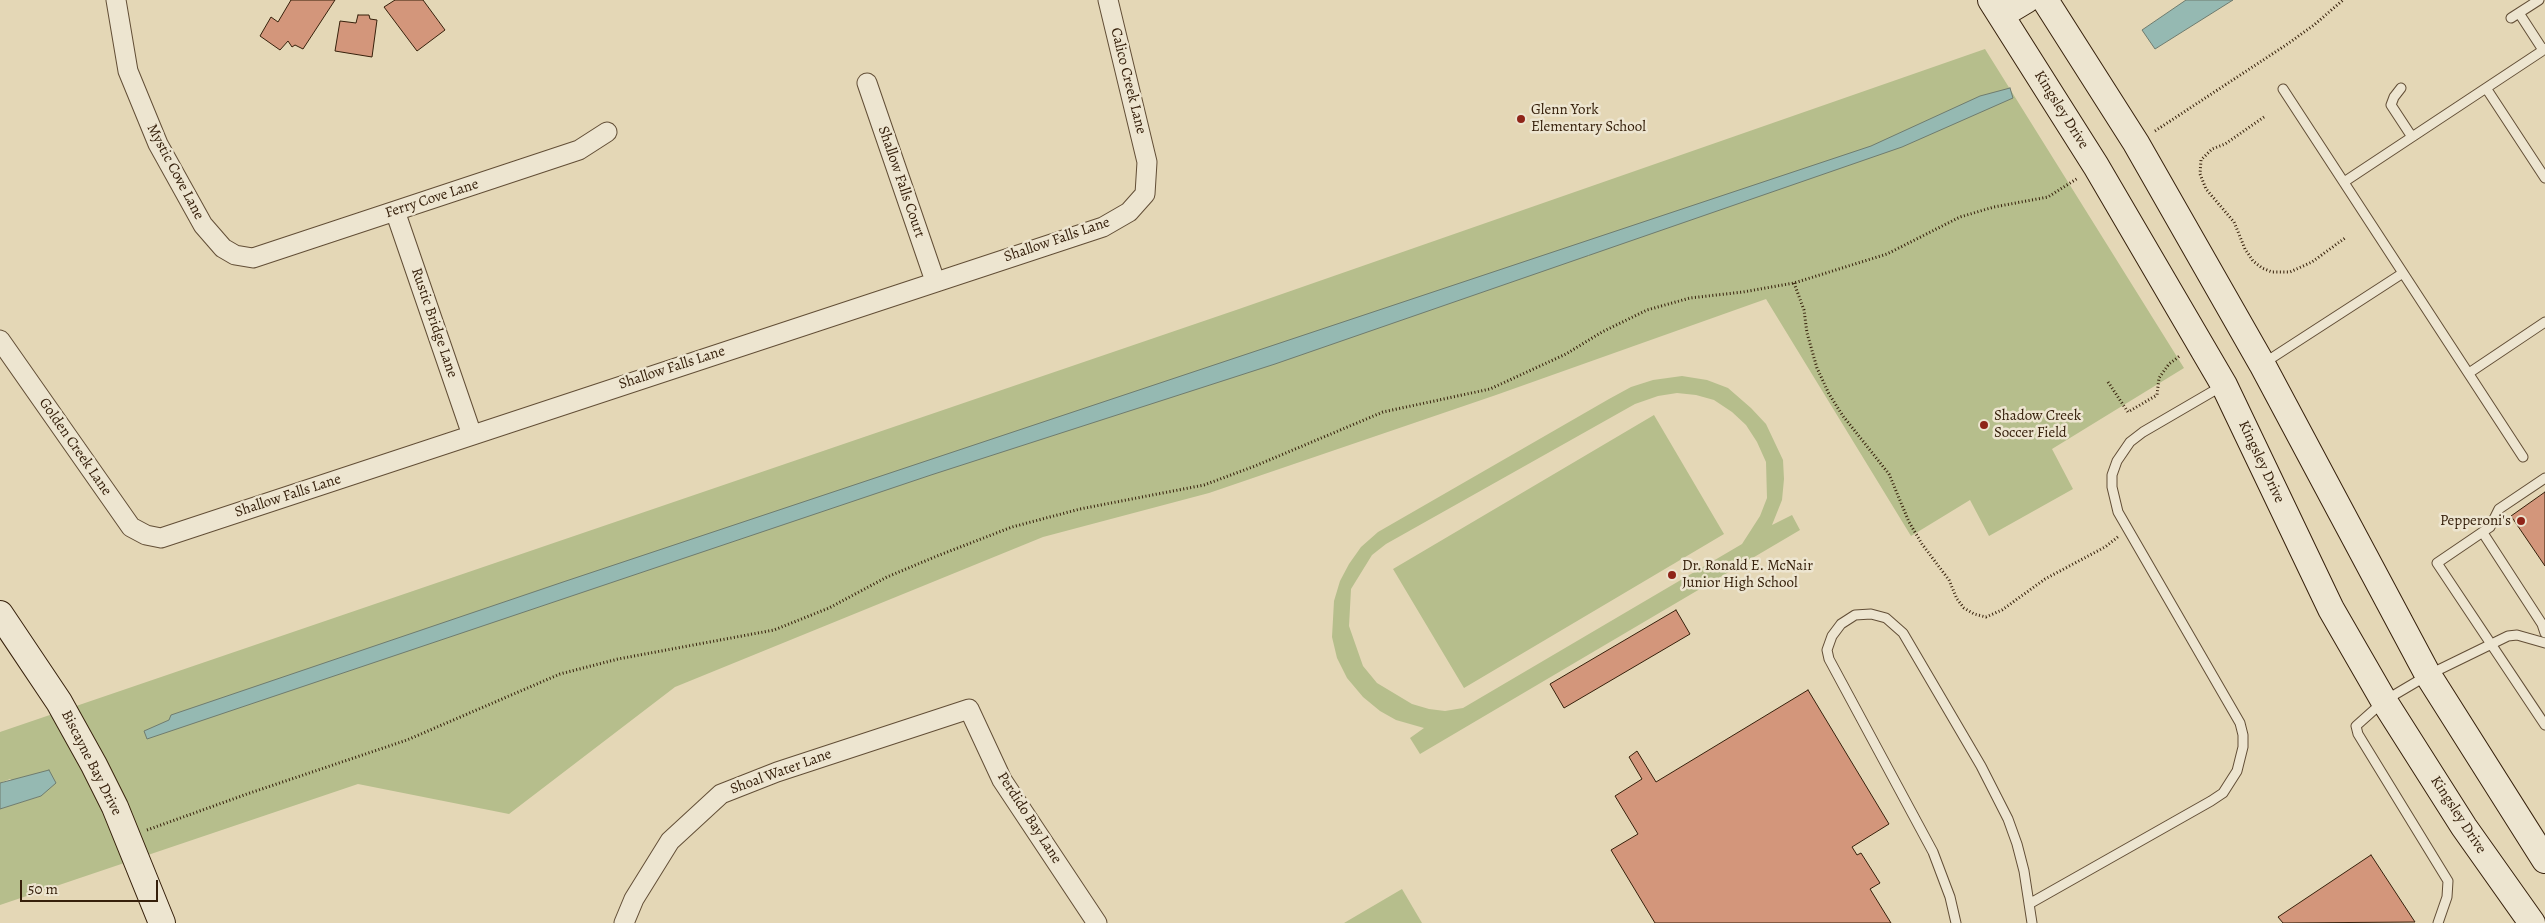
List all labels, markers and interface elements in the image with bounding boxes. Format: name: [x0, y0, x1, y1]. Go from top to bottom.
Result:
street label: Calico Creek Lane: [1106, 26, 1150, 136]
street label: Kingsley Drive: [2030, 67, 2092, 153]
place label: Glenn York Elementary School: [1531, 101, 1646, 136]
marker: Glenn York Elementary School: [1515, 113, 1527, 125]
street label: Mystic Cove Lane: [142, 121, 208, 223]
street label: Shallow Falls Court: [874, 124, 928, 240]
street label: Ferry Cove Lane: [383, 175, 481, 223]
street label: Shallow Falls Lane: [1002, 213, 1112, 267]
street label: Rustic Bridge Lane: [407, 266, 461, 380]
street label: Shallow Falls Lane: [617, 342, 727, 394]
street label: Golden Creek Lane: [35, 395, 115, 499]
place label: Shadow Creek Soccer Field: [1994, 407, 2081, 442]
street label: Kingsley Drive: [2234, 418, 2288, 506]
marker: Shadow Creek Soccer Field: [1978, 419, 1990, 431]
street label: Shallow Falls Lane: [233, 470, 343, 522]
place label: Pepperoni's: [2440, 512, 2511, 530]
marker: Pepperoni's: [2515, 515, 2527, 527]
place label: Dr. Ronald E. McNair Junior High School: [1682, 557, 1813, 592]
marker: Dr. Ronald E. McNair Junior High School: [1666, 569, 1678, 581]
street label: Biscayne Bay Drive: [57, 707, 125, 819]
street label: Shoal Water Lane: [728, 745, 834, 799]
street label: Perdido Bay Lane: [993, 769, 1065, 867]
street label: Kingsley Drive: [2426, 773, 2490, 857]
scale bar: [22, 870, 160, 902]
text: 50 m: [28, 879, 58, 899]

